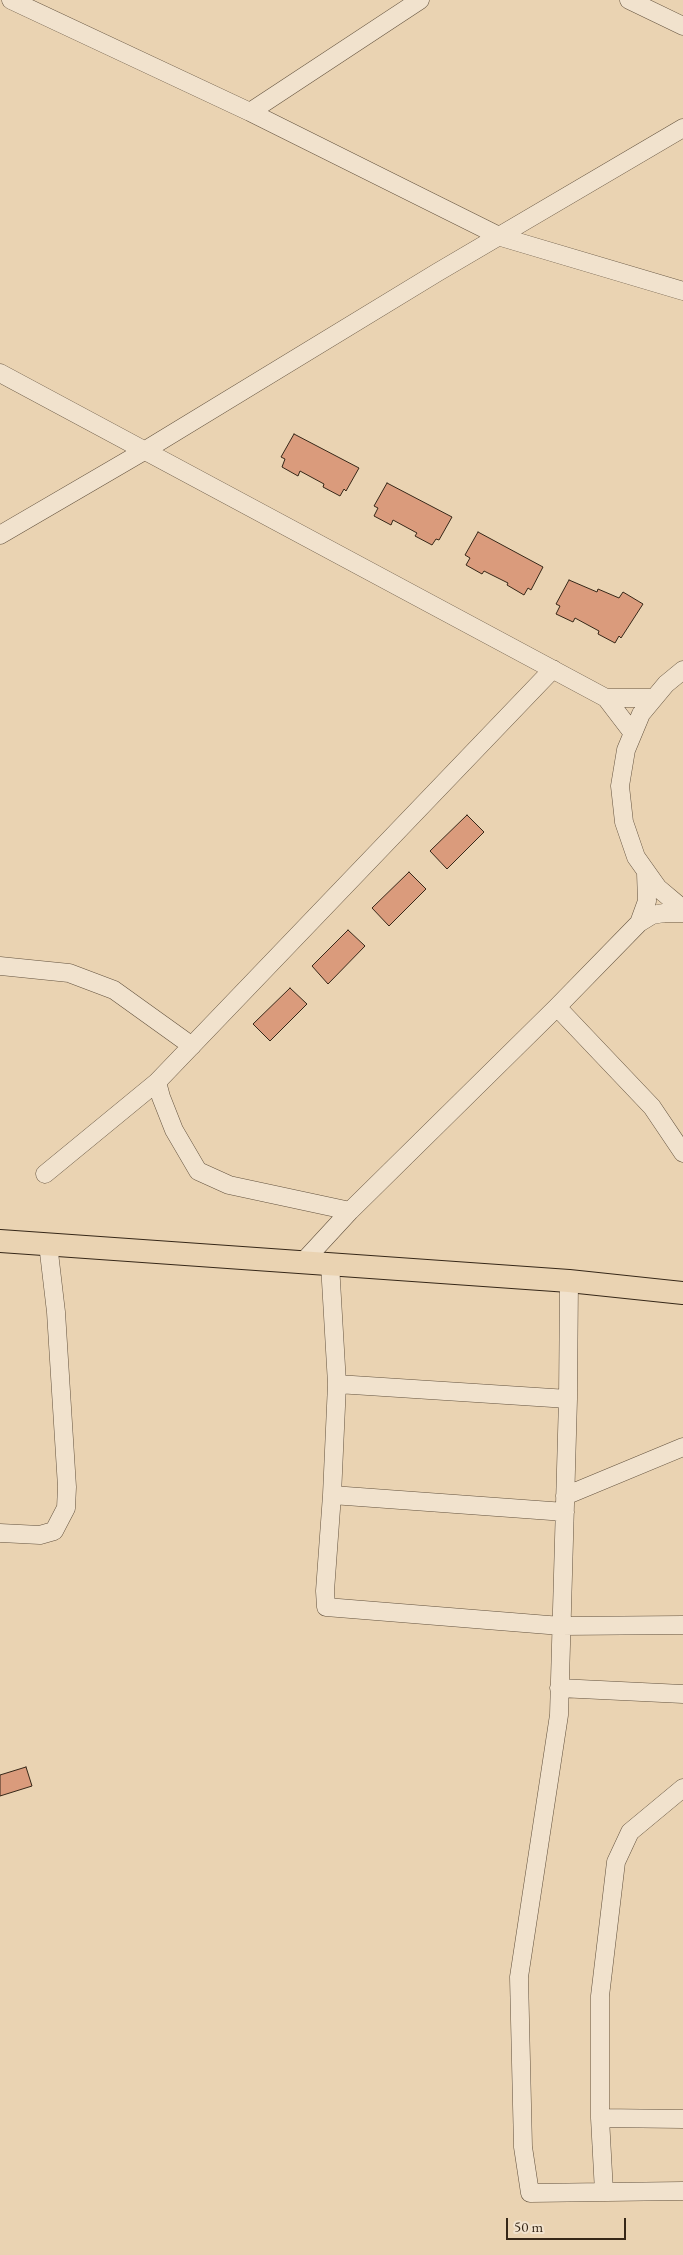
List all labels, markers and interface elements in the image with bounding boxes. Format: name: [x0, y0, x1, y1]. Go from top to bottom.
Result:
scale bar: [508, 2208, 628, 2240]
text: 50 m: [514, 2217, 543, 2236]

